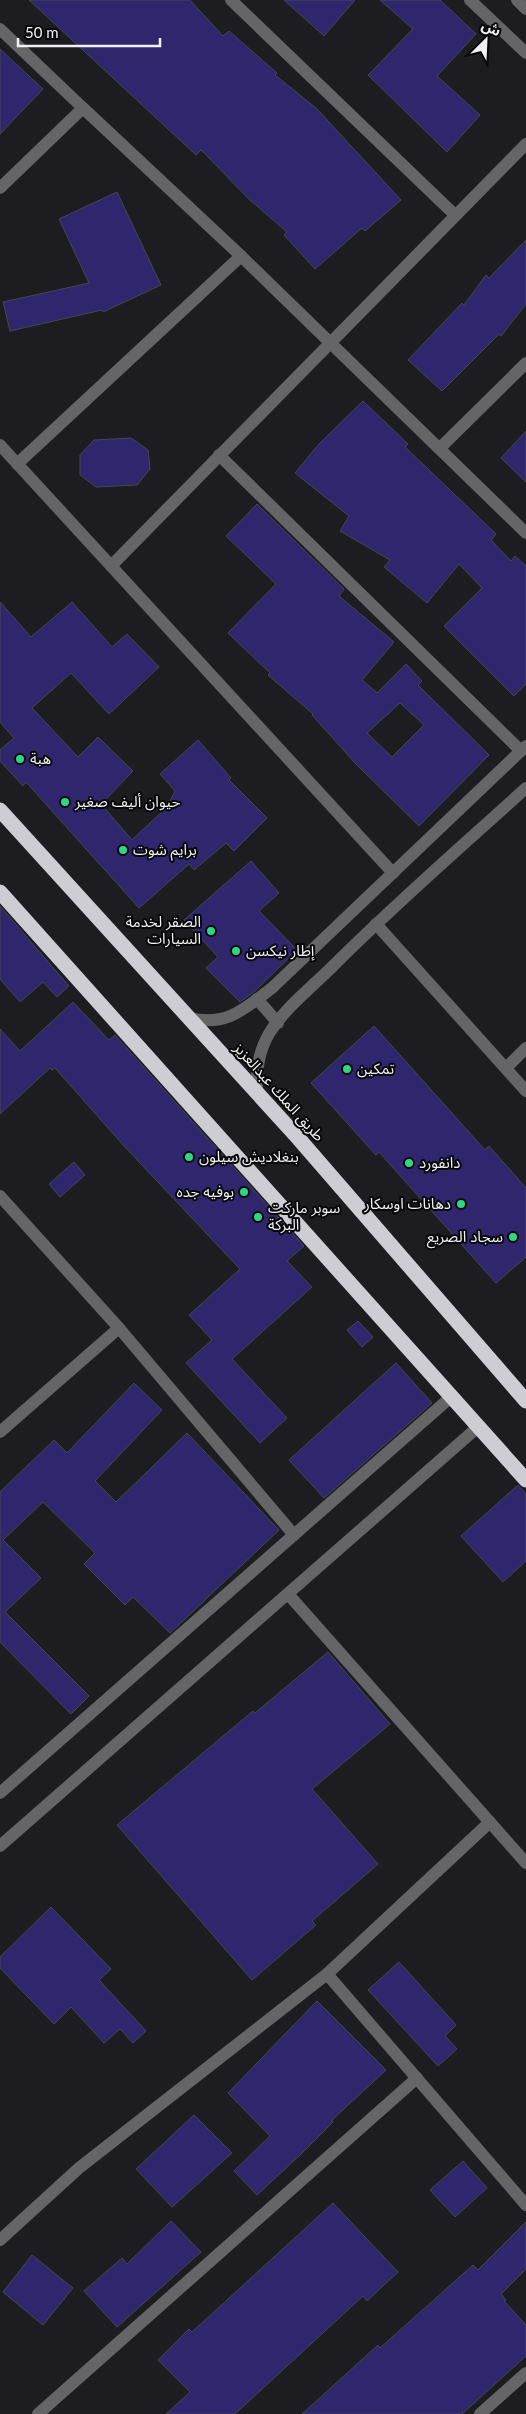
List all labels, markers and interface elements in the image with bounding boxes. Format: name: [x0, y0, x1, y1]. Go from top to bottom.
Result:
scale bar: [18, 15, 160, 47]
north arrow: [461, 15, 511, 65]
text: ش: [479, 16, 504, 39]
text: 50 m: [25, 23, 59, 41]
place label: هبة: [30, 749, 51, 767]
marker: هبة: [14, 753, 26, 765]
place label: حيوان أليف صغير: [74, 792, 181, 811]
marker: حيوان أليف صغير: [59, 796, 71, 808]
place label: برايم شوت: [133, 840, 197, 861]
marker: برايم شوت: [117, 844, 129, 856]
place label: الصقر لخدمة السيارات: [125, 912, 201, 948]
marker: الصقر لخدمة السيارات: [205, 925, 217, 937]
place label: إطار نيكسن: [246, 941, 315, 961]
marker: إطار نيكسن: [230, 945, 242, 957]
street label: طريق الملك عبدالعزيز: [229, 1038, 329, 1146]
place label: تمكين: [357, 1059, 394, 1078]
marker: تمكين: [341, 1063, 353, 1075]
place label: بنغلاديش سيلون: [199, 1147, 299, 1166]
marker: بنغلاديش سيلون: [183, 1151, 195, 1163]
place label: دانفورد: [419, 1153, 460, 1172]
marker: دانفورد: [403, 1157, 415, 1169]
place label: بوفيه جده: [177, 1182, 234, 1201]
marker: بوفيه جده: [238, 1186, 250, 1198]
place label: دهانات اوسكار: [363, 1194, 451, 1213]
place label: سوبر ماركت البركة: [268, 1198, 341, 1234]
marker: دهانات اوسكار: [455, 1198, 467, 1210]
marker: سوبر ماركت البركة: [252, 1211, 264, 1223]
place label: سجاد الصريع: [427, 1227, 503, 1249]
marker: سجاد الصريع: [507, 1231, 519, 1243]

